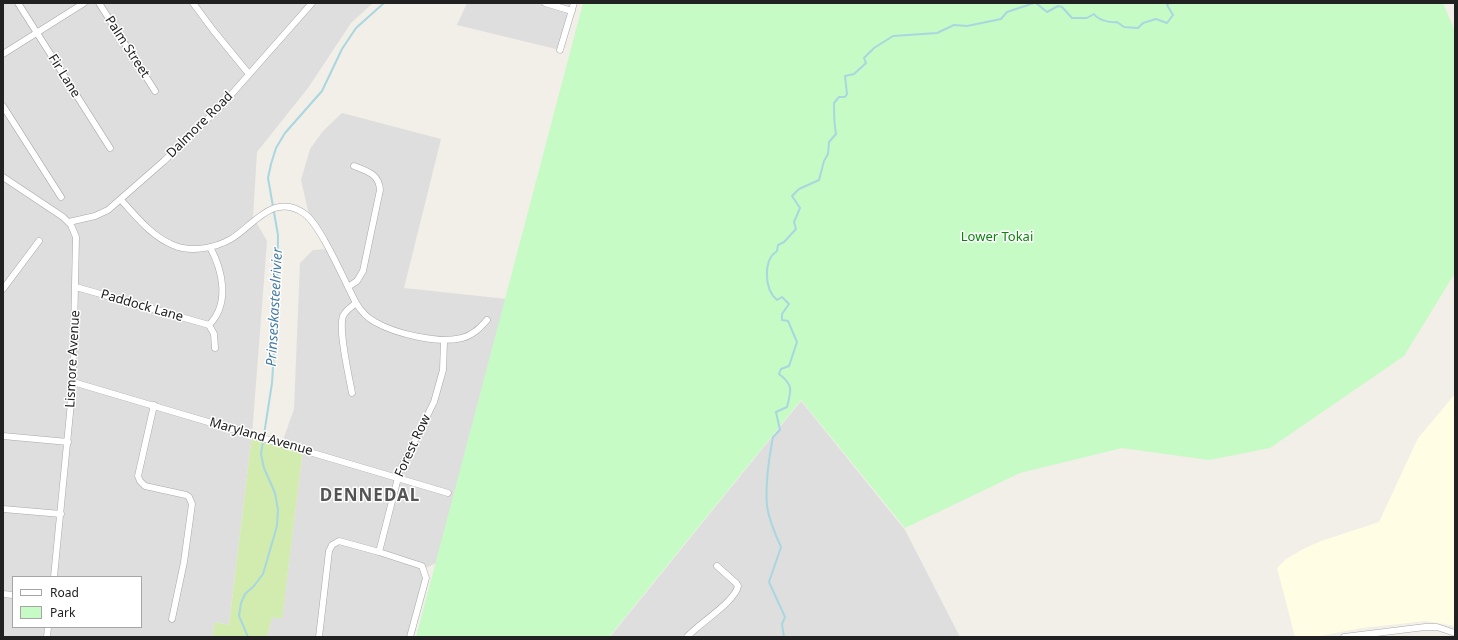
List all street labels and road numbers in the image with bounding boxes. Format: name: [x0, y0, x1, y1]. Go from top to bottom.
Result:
street label: Palm Street: [101, 13, 153, 81]
street label: Fir Lane: [45, 51, 83, 101]
street label: Dalmore Road: [164, 89, 236, 161]
street label: Paddock Lane: [99, 287, 185, 325]
street label: Lismore Avenue: [63, 310, 83, 408]
street label: Forest Row: [392, 412, 434, 480]
street label: Maryland Avenue: [208, 415, 314, 459]

